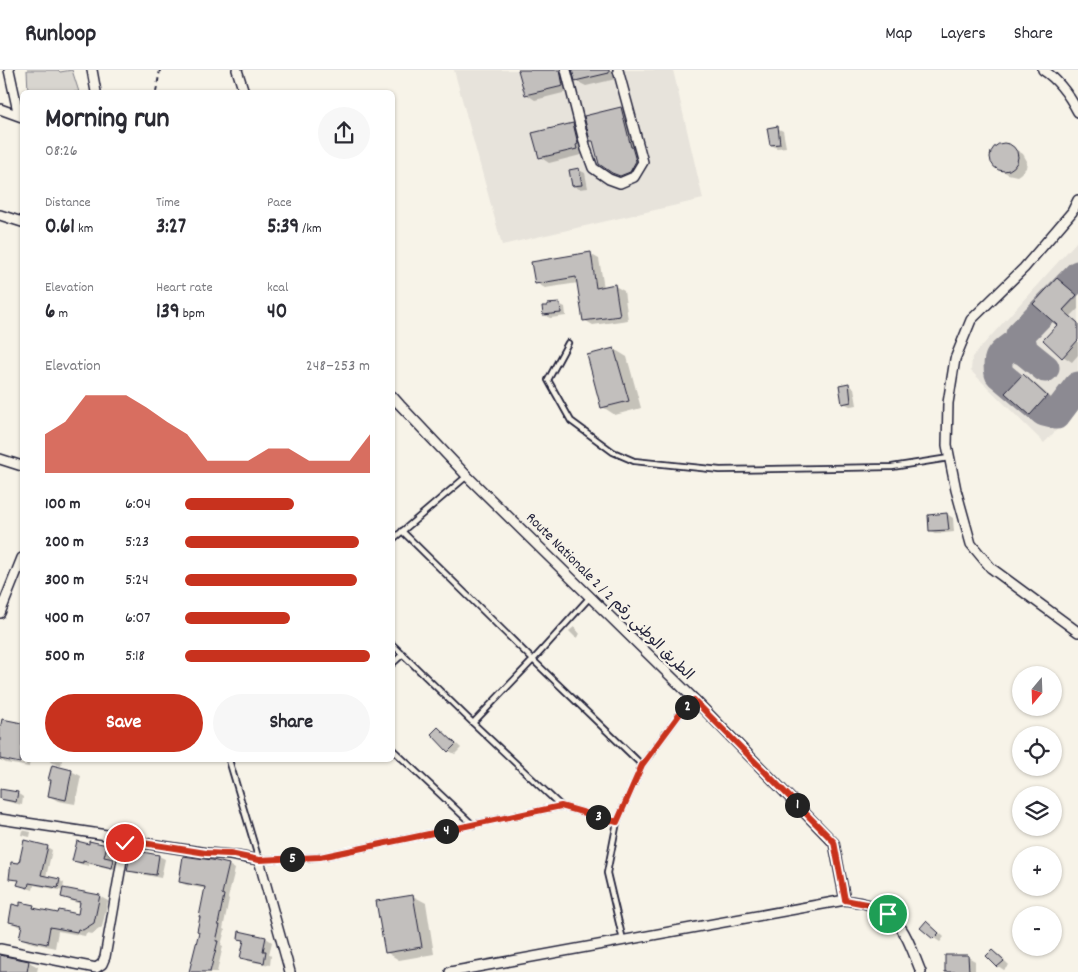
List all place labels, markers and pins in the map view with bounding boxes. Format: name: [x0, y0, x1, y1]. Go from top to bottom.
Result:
pin: 2: [674, 694, 700, 720]
pin: 1: [784, 792, 810, 818]
pin: 3: [586, 804, 610, 830]
pin: 4: [434, 818, 458, 844]
pin: [104, 822, 146, 864]
pin: 5: [280, 846, 304, 872]
pin: [867, 893, 909, 935]

